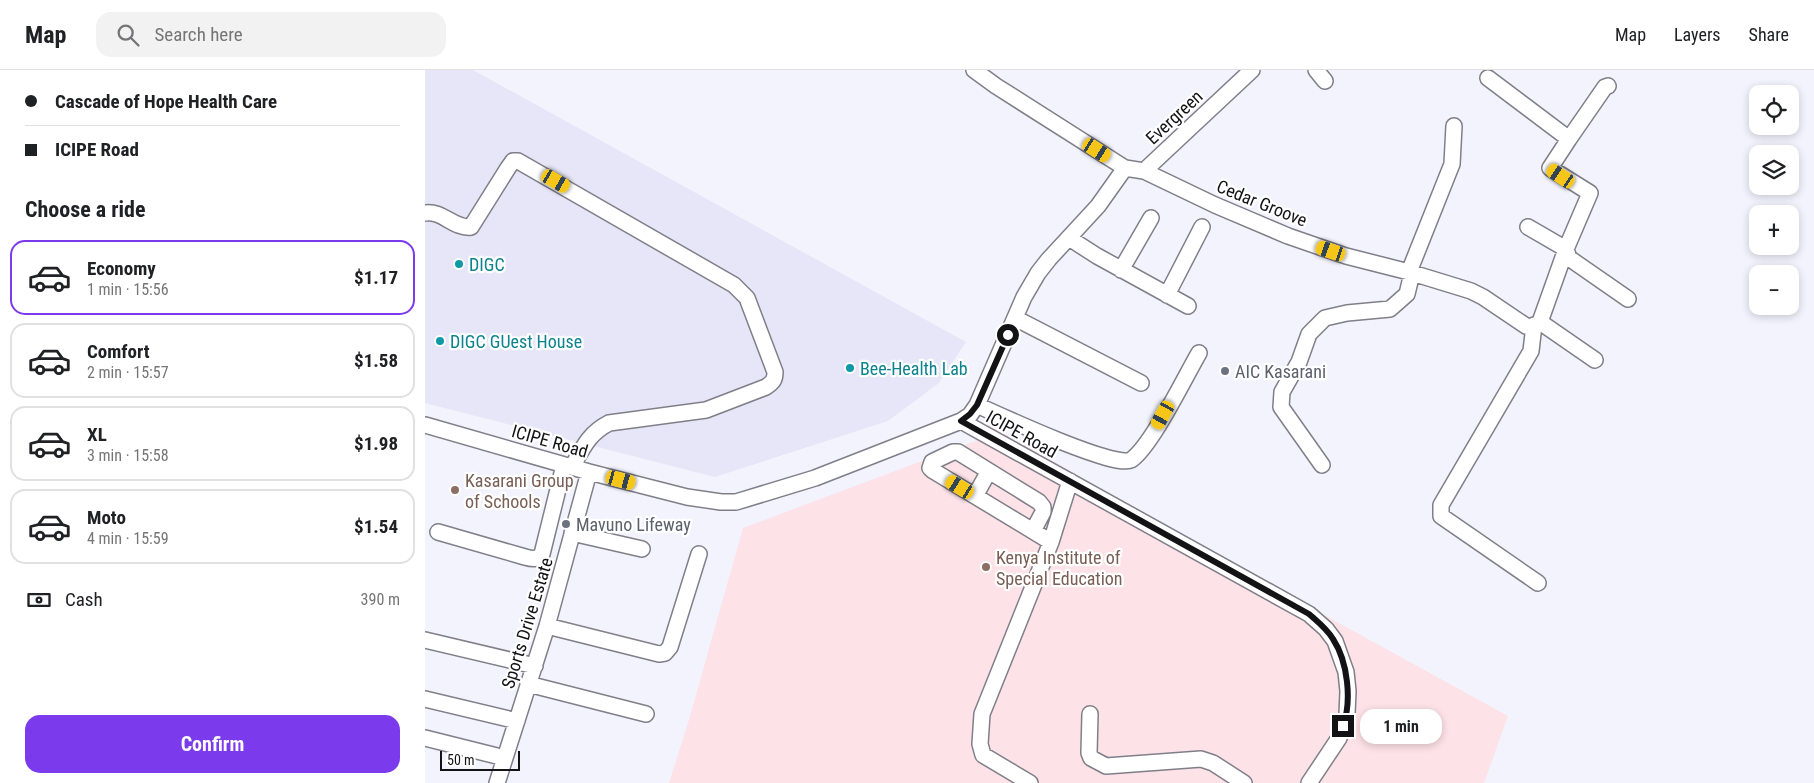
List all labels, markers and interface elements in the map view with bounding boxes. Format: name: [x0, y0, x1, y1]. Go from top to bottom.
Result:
search box: [96, 12, 446, 57]
text: Map: [25, 21, 66, 49]
icon: search: [114, 21, 142, 49]
text: Search here: [154, 23, 243, 46]
text: Map: [1615, 24, 1646, 45]
text: Layers: [1674, 24, 1721, 45]
text: Share: [1749, 24, 1789, 45]
street label: Evergreen: [1141, 85, 1207, 149]
map controls: [1749, 85, 1799, 315]
button: locate: [1749, 85, 1799, 135]
text: Cascade of Hope Health Care: [55, 90, 277, 113]
car: [1080, 136, 1113, 164]
text: ICIPE Road: [55, 138, 139, 161]
button: layers: [1749, 145, 1799, 195]
car: [1544, 161, 1577, 191]
car: [539, 167, 572, 195]
street label: Cedar Groove: [1214, 175, 1310, 231]
text: Choose a ride: [25, 197, 146, 222]
button: +: [1749, 205, 1799, 255]
car: [1314, 239, 1347, 263]
place label: DIGC: [469, 254, 505, 275]
icon: car: [27, 255, 72, 300]
text: Economy: [87, 257, 156, 280]
marker: DIGC: [453, 258, 465, 270]
button: −: [1749, 265, 1799, 315]
text: $1.17: [354, 266, 398, 289]
text: 1 min · 15:56: [87, 280, 169, 299]
route start: [997, 324, 1019, 346]
place label: DIGC GUest House: [450, 331, 582, 352]
marker: DIGC GUest House: [434, 335, 446, 347]
icon: car: [27, 338, 72, 383]
text: Comfort: [87, 340, 150, 363]
text: $1.58: [354, 349, 398, 372]
place label: Bee-Health Lab: [860, 358, 968, 379]
place label: AIC Kasarani: [1235, 361, 1326, 382]
marker: Bee-Health Lab: [844, 362, 856, 374]
text: 2 min · 15:57: [87, 363, 169, 382]
marker: AIC Kasarani: [1219, 365, 1231, 377]
car: [1149, 398, 1176, 432]
street label: ICIPE Road: [983, 406, 1061, 462]
street label: ICIPE Road: [509, 420, 591, 462]
icon: car: [27, 421, 72, 466]
text: XL: [87, 423, 107, 446]
text: $1.98: [354, 432, 398, 455]
text: 3 min · 15:58: [87, 446, 169, 465]
car: [604, 469, 637, 491]
place label: Kasarani Group of Schools: [465, 470, 574, 512]
car: [943, 473, 976, 501]
marker: Kasarani Group of Schools: [449, 484, 461, 496]
icon: car: [27, 504, 72, 549]
text: Moto: [87, 506, 126, 529]
place label: Mavuno Lifeway: [576, 514, 691, 535]
text: $1.54: [354, 515, 398, 538]
marker: Mavuno Lifeway: [560, 518, 572, 530]
text: 4 min · 15:59: [87, 529, 169, 548]
place label: Kenya Institute of Special Education: [996, 547, 1123, 589]
street label: Sports Drive Estate: [497, 555, 557, 691]
marker: Kenya Institute of Special Education: [980, 561, 992, 573]
icon: cash: [25, 586, 53, 614]
text: Cash: [65, 588, 103, 611]
text: 390 m: [361, 590, 400, 609]
callout: 1 min: [1361, 708, 1443, 744]
button: Confirm: [25, 715, 400, 773]
route end: [1332, 715, 1354, 737]
text: 1 min: [1383, 717, 1419, 736]
scale bar: [440, 748, 520, 771]
text: 50 m: [447, 752, 475, 768]

